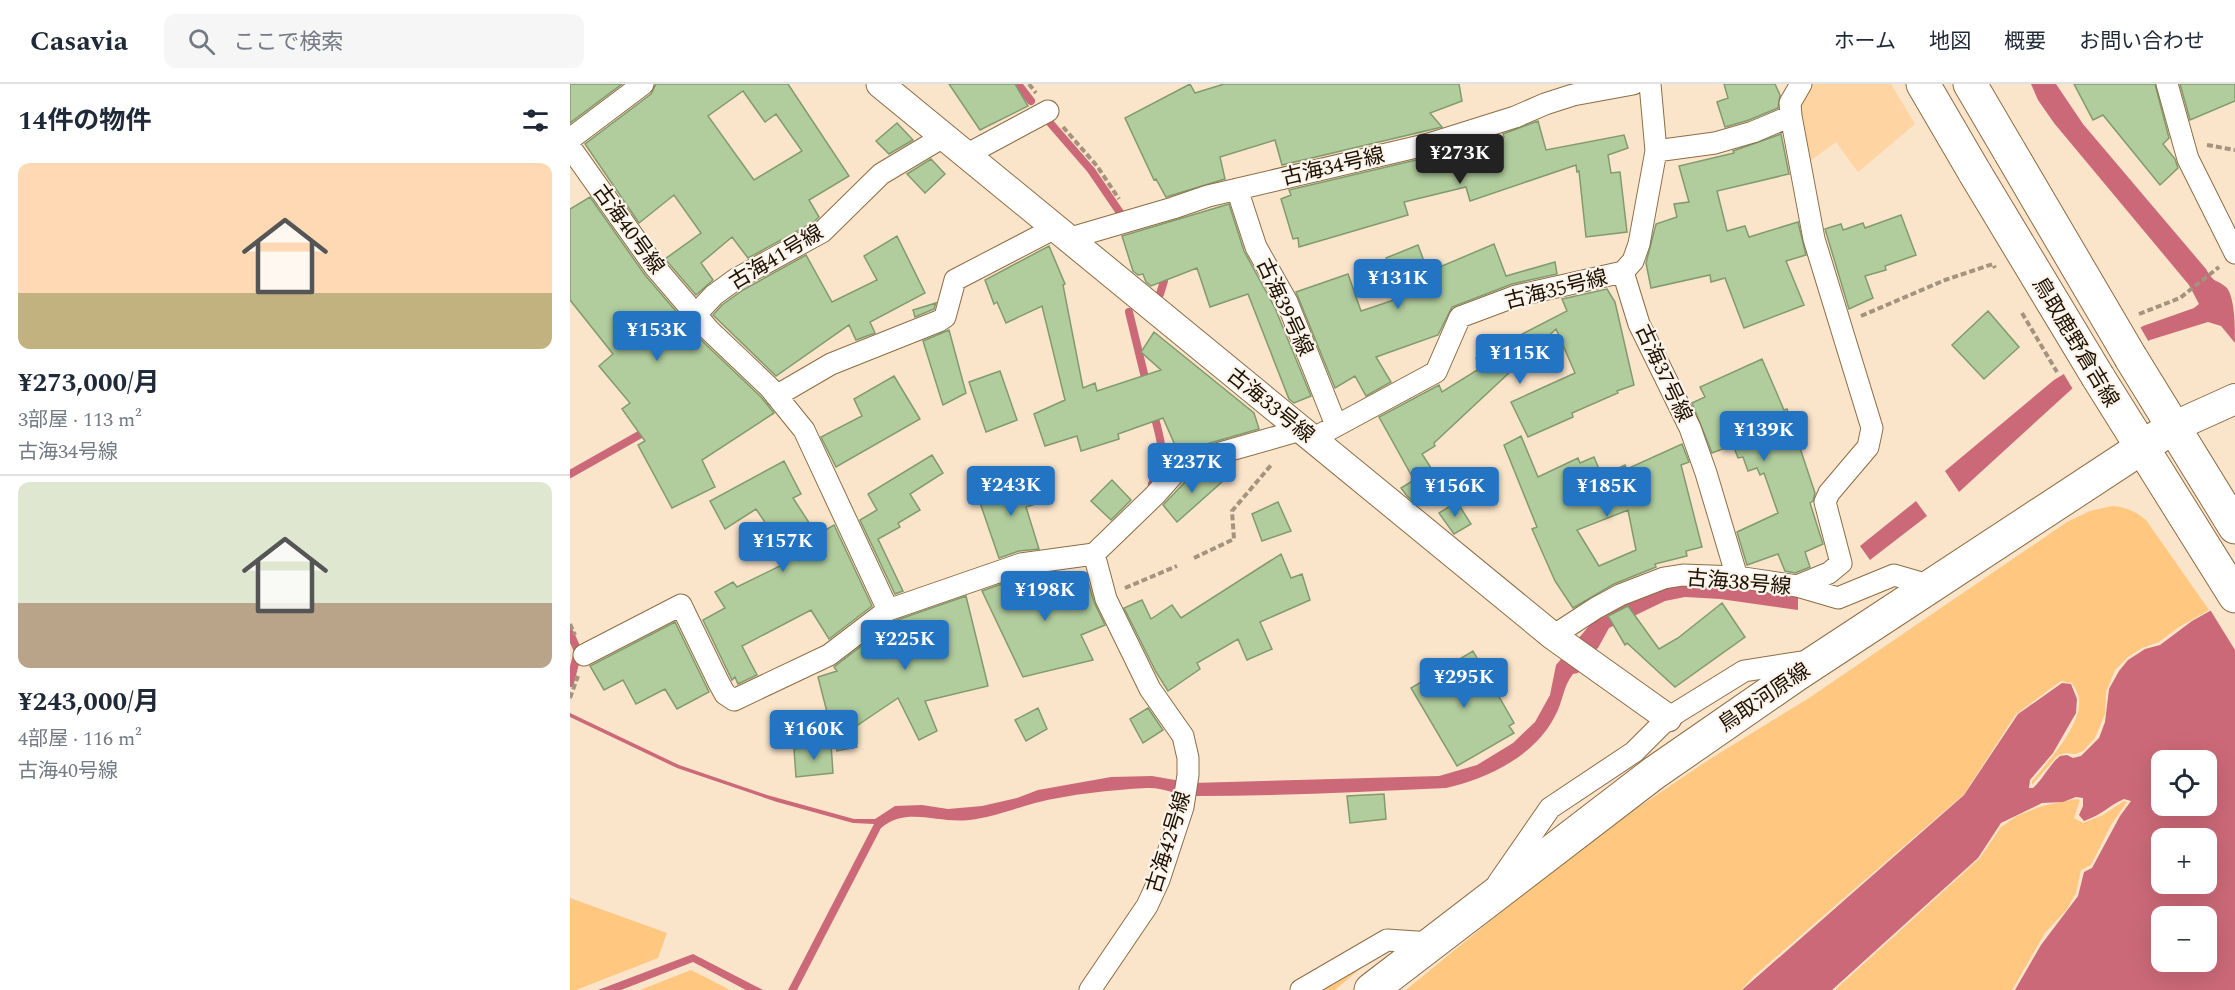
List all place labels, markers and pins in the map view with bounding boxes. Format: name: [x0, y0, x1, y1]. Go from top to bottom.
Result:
pin: ¥273K: [1418, 134, 1502, 185]
pin: ¥131K: [1356, 259, 1440, 310]
pin: ¥153K: [615, 311, 699, 362]
pin: ¥115K: [1478, 334, 1562, 385]
pin: ¥139K: [1722, 411, 1806, 462]
pin: ¥237K: [1150, 443, 1234, 494]
pin: ¥243K: [969, 466, 1053, 517]
pin: ¥156K: [1413, 467, 1497, 518]
pin: ¥185K: [1565, 467, 1649, 518]
pin: ¥157K: [741, 522, 825, 573]
pin: ¥198K: [1003, 571, 1087, 622]
pin: ¥225K: [863, 620, 947, 671]
pin: ¥295K: [1422, 658, 1506, 709]
pin: ¥160K: [772, 710, 856, 761]

